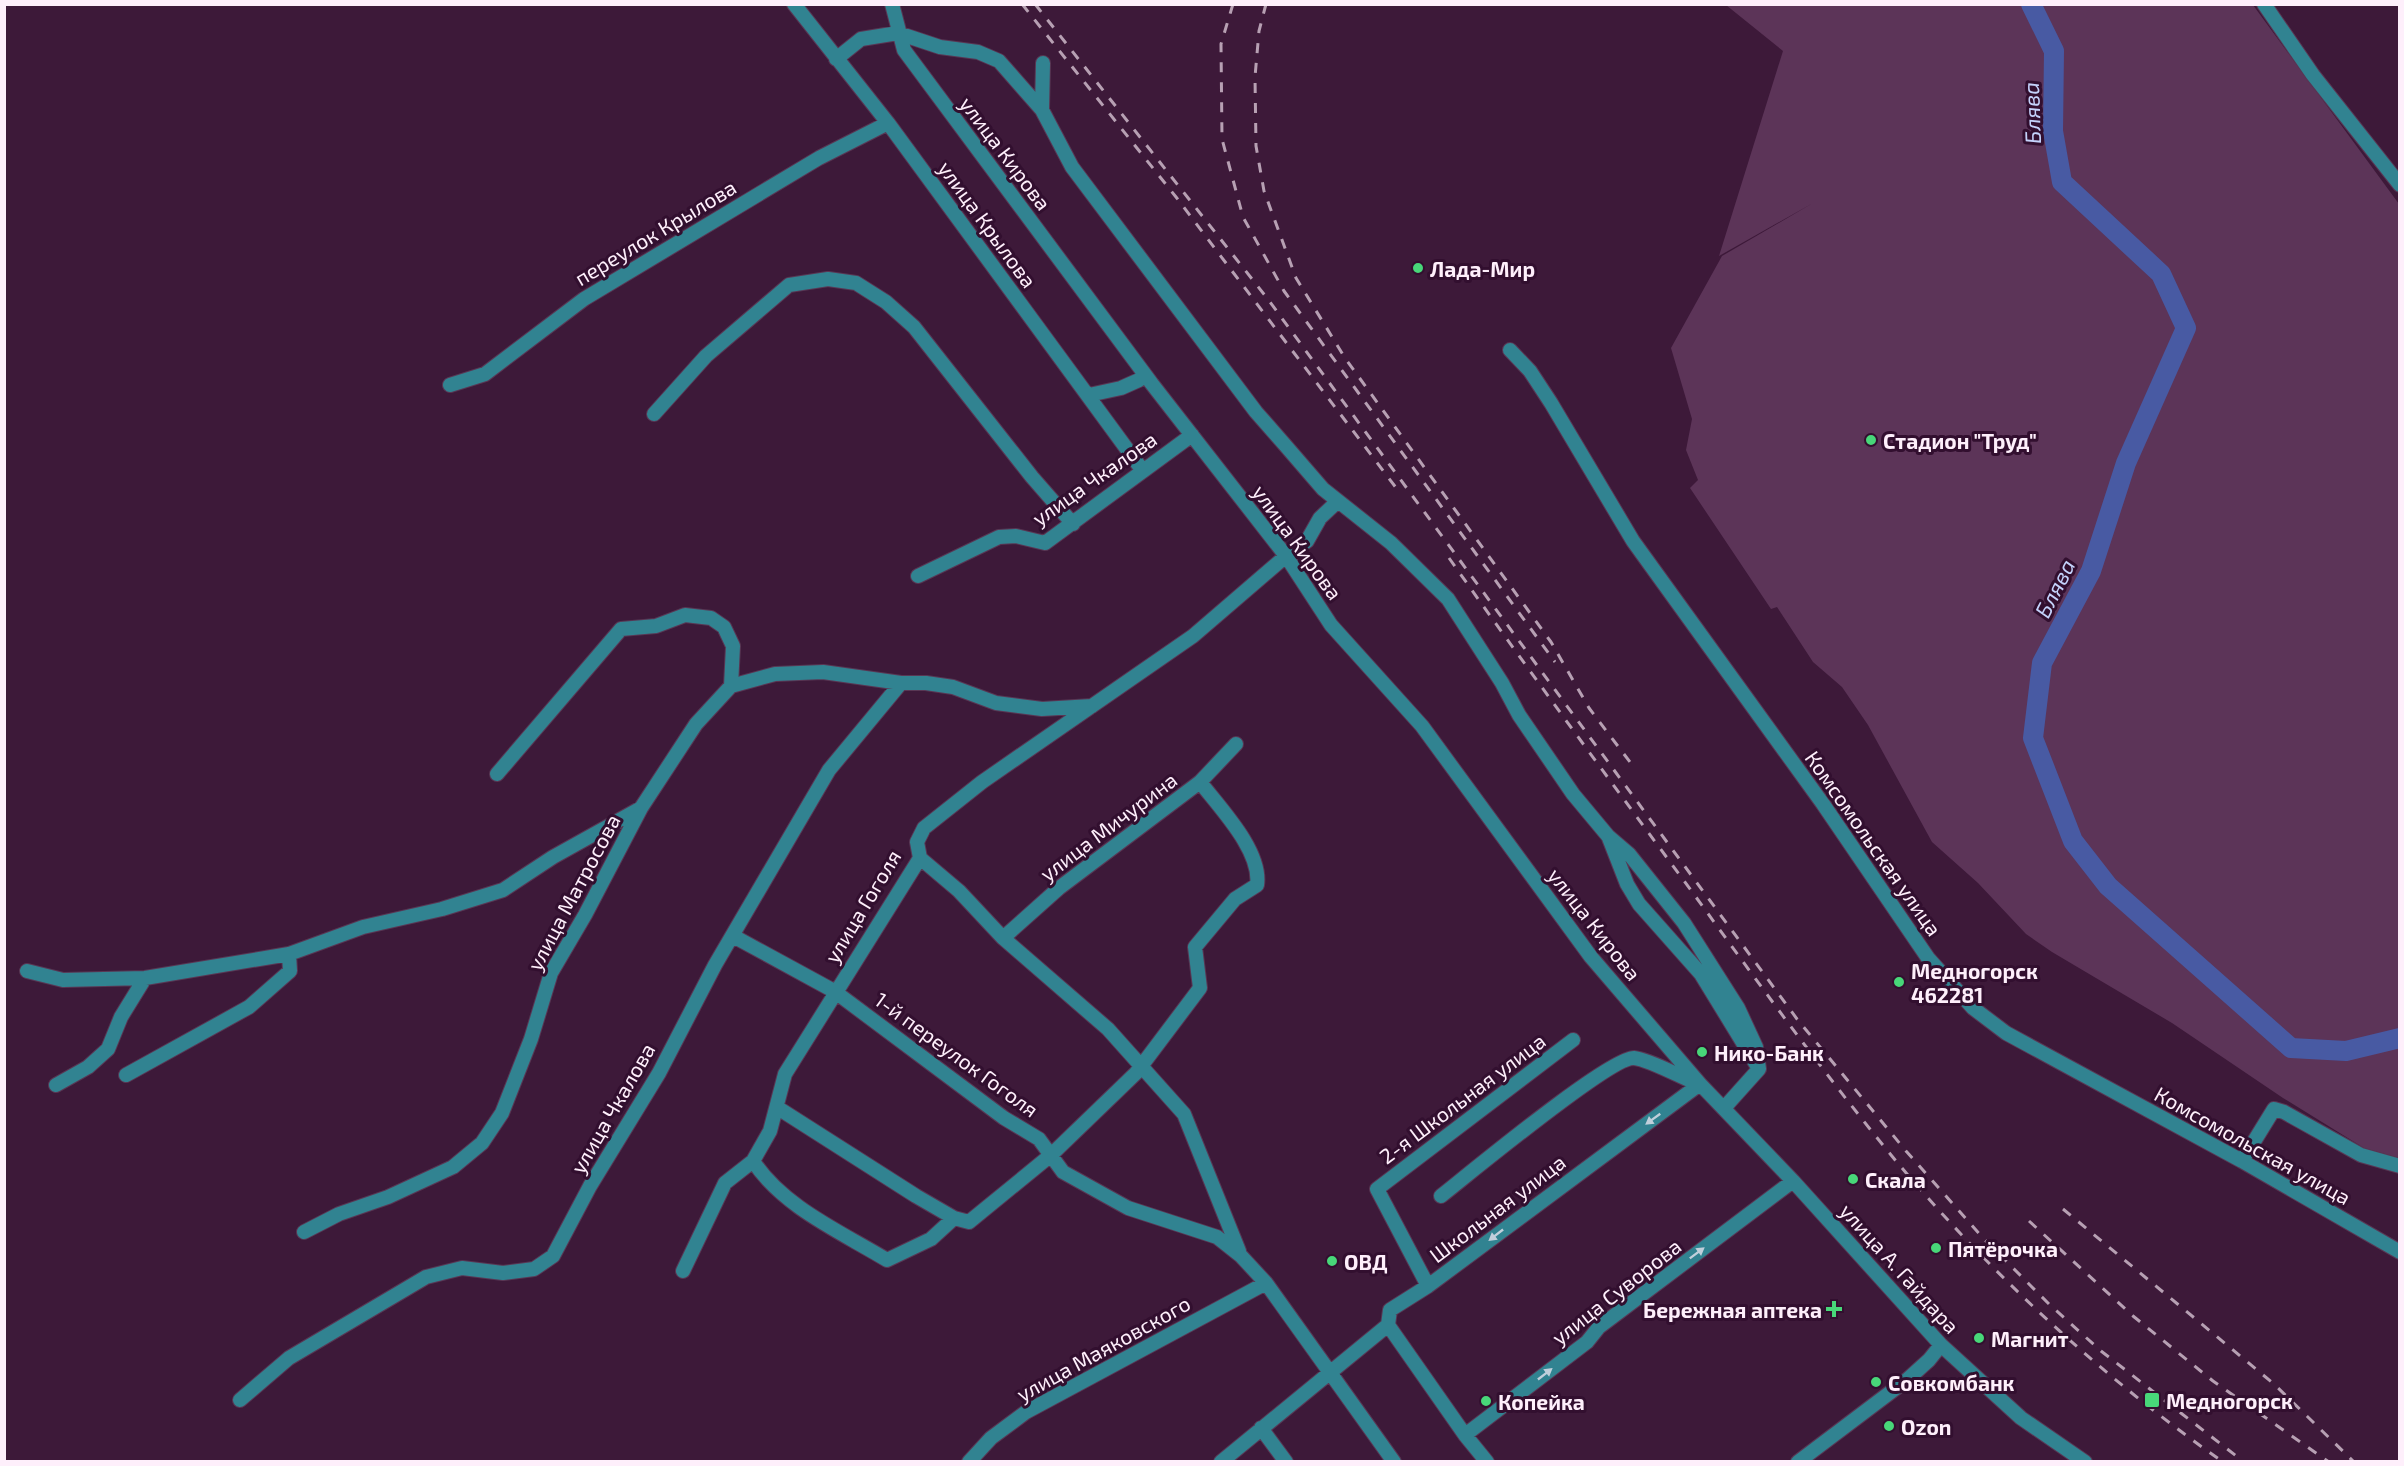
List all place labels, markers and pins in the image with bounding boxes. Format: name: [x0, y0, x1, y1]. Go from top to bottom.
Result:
place label: Лада-Мир: [1430, 256, 1535, 281]
marker: Лада-Мир: [1411, 261, 1425, 275]
place label: Стадион "Труд": [1883, 428, 2037, 453]
marker: Стадион "Труд": [1864, 433, 1878, 447]
place label: Медногорск 462281: [1911, 958, 2038, 1007]
marker: Медногорск 462281: [1892, 975, 1906, 989]
place label: Нико-Банк: [1714, 1040, 1824, 1065]
marker: Нико-Банк: [1695, 1045, 1709, 1059]
place label: Скала: [1865, 1167, 1926, 1192]
marker: Скала: [1846, 1172, 1860, 1186]
place label: Пятёрочка: [1948, 1236, 2058, 1261]
marker: Пятёрочка: [1929, 1241, 1943, 1255]
place label: ОВД: [1344, 1249, 1388, 1274]
marker: ОВД: [1325, 1254, 1339, 1268]
place label: Бережная аптека: [1643, 1297, 1822, 1322]
marker: Бережная аптека: [1827, 1302, 1841, 1316]
place label: Магнит: [1991, 1326, 2069, 1351]
marker: Магнит: [1972, 1331, 1986, 1345]
place label: Совкомбанк: [1888, 1370, 2015, 1395]
marker: Совкомбанк: [1869, 1375, 1883, 1389]
place label: Медногорск: [2166, 1388, 2293, 1413]
place label: Копейка: [1498, 1389, 1585, 1414]
marker: Медногорск: [2143, 1391, 2161, 1409]
marker: Копейка: [1479, 1394, 1493, 1408]
place label: Ozon: [1901, 1414, 1951, 1439]
marker: Ozon: [1882, 1419, 1896, 1433]

